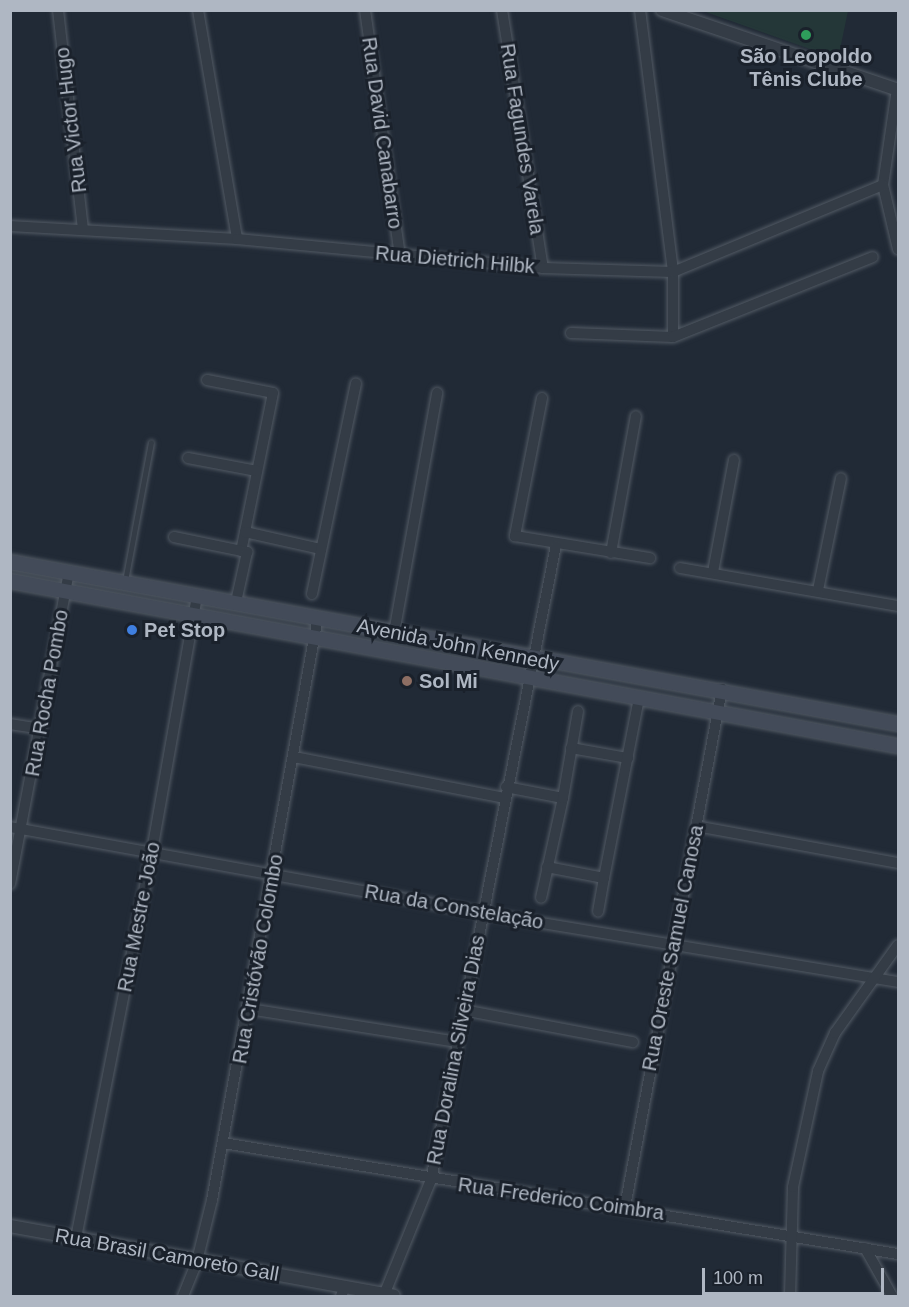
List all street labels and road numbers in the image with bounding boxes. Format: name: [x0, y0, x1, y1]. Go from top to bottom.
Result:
street label: Rua David Canabarro: [357, 36, 407, 230]
street label: Rua Fagundes Varela: [495, 42, 549, 236]
street label: Rua Victor Hugo: [50, 46, 92, 194]
street label: Rua Dietrich Hilbk: [374, 241, 536, 279]
street label: Rua Rocha Pombo: [21, 608, 73, 778]
street label: Avenida John Kennedy: [355, 614, 561, 676]
street label: Rua Oreste Samuel Canosa: [637, 823, 709, 1073]
street label: Rua Mestre João: [113, 840, 165, 994]
street label: Rua Cristóvão Colombo: [228, 852, 288, 1066]
street label: Rua da Constelação: [363, 879, 545, 935]
street label: Rua Doralina Silveira Dias: [422, 933, 490, 1167]
street label: Rua Frederico Coimbra: [456, 1173, 666, 1225]
street label: Rua Brasil Camoreto Gall: [53, 1223, 281, 1287]

